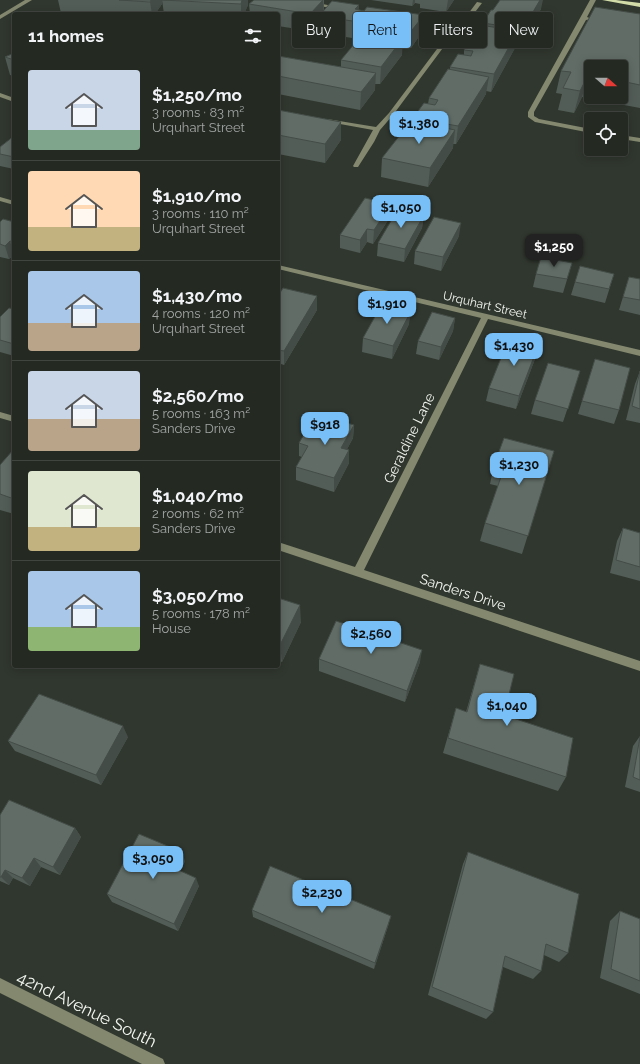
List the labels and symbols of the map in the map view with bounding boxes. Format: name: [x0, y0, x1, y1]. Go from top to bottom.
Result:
north arrow: [584, 60, 628, 104]
pin: $1,380: [386, 111, 452, 145]
pin: $1,050: [368, 195, 434, 229]
pin: $1,250: [521, 234, 587, 268]
street label: Urquhart Street: [442, 289, 528, 321]
pin: $1,910: [354, 291, 420, 325]
pin: $1,430: [481, 333, 547, 367]
street label: Geraldine Lane: [380, 390, 438, 486]
pin: $918: [301, 412, 349, 446]
pin: $1,230: [486, 452, 552, 486]
street label: Sanders Drive: [418, 571, 508, 613]
pin: $2,560: [338, 621, 404, 655]
pin: $1,040: [474, 693, 540, 727]
pin: $3,050: [120, 846, 186, 880]
pin: $2,230: [289, 880, 355, 914]
street label: 42nd Avenue South: [14, 967, 160, 1051]

